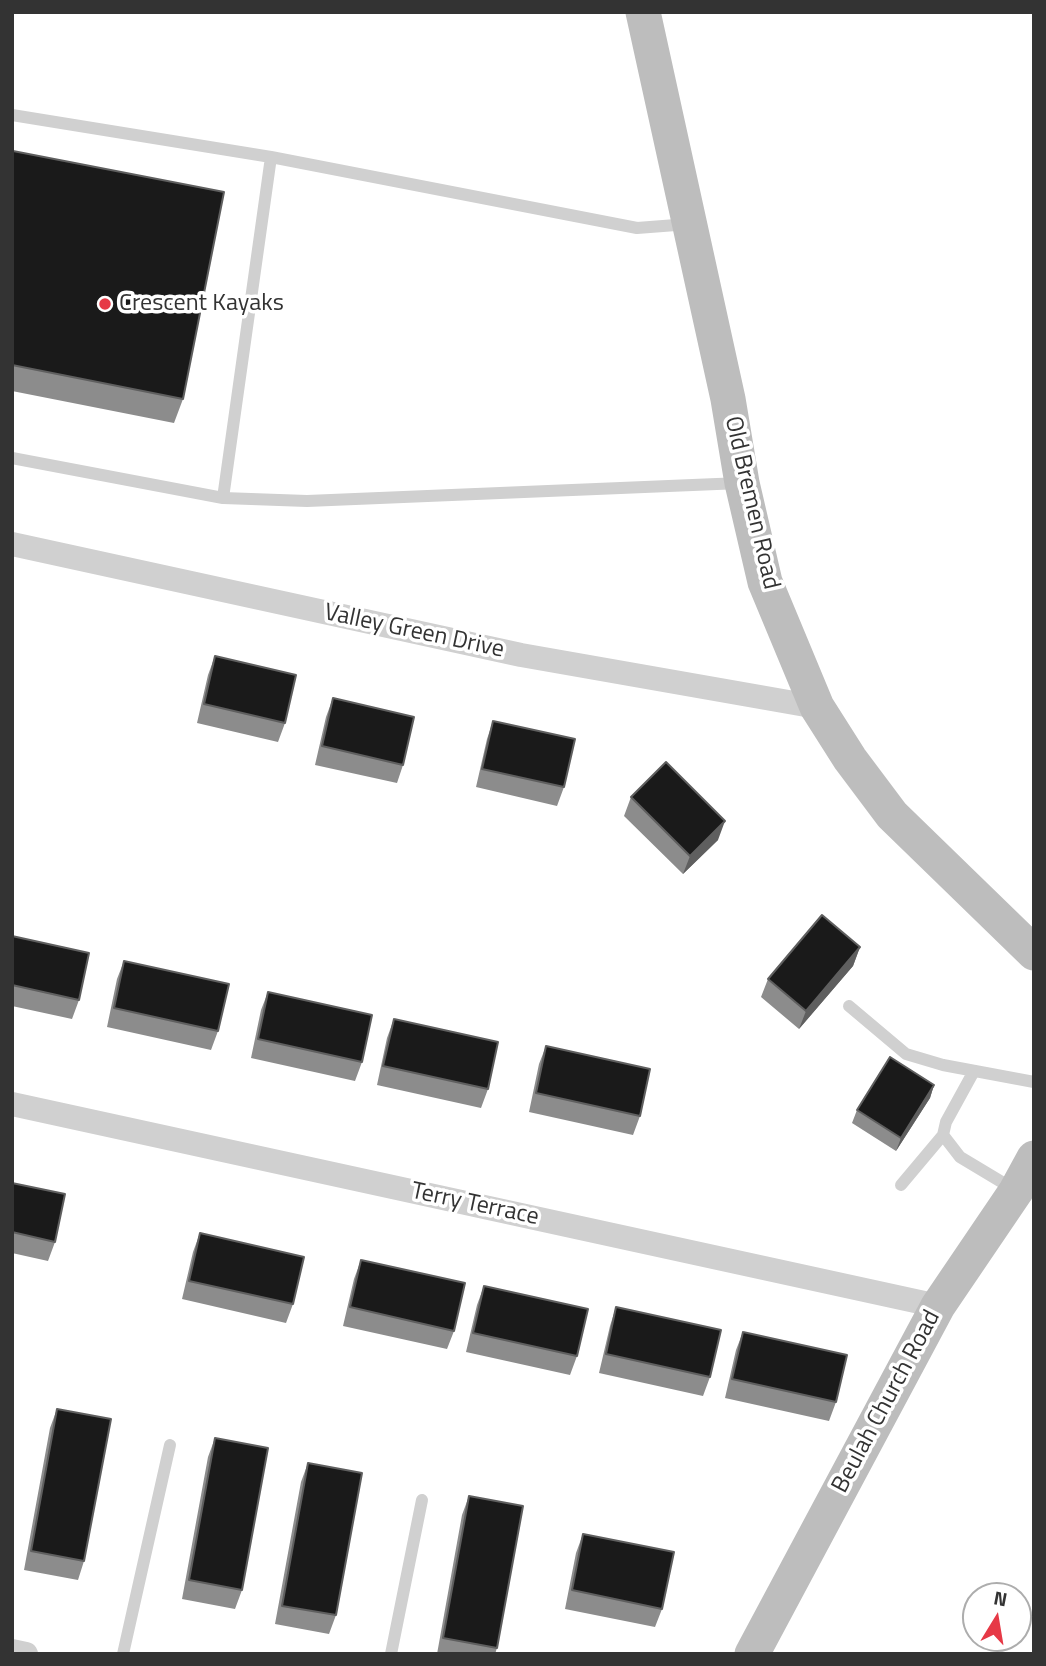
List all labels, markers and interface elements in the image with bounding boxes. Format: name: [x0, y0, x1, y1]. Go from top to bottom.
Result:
place label: Crescent Kayaks: [119, 290, 284, 318]
marker: Crescent Kayaks: [97, 296, 113, 312]
street label: Old Bremen Road: [717, 414, 785, 592]
street label: Valley Green Drive: [322, 599, 506, 665]
street label: Terry Terrace: [409, 1177, 541, 1233]
street label: Beulah Church Road: [827, 1306, 947, 1498]
north arrow: [962, 1582, 1032, 1652]
text: N: [991, 1582, 1010, 1613]

